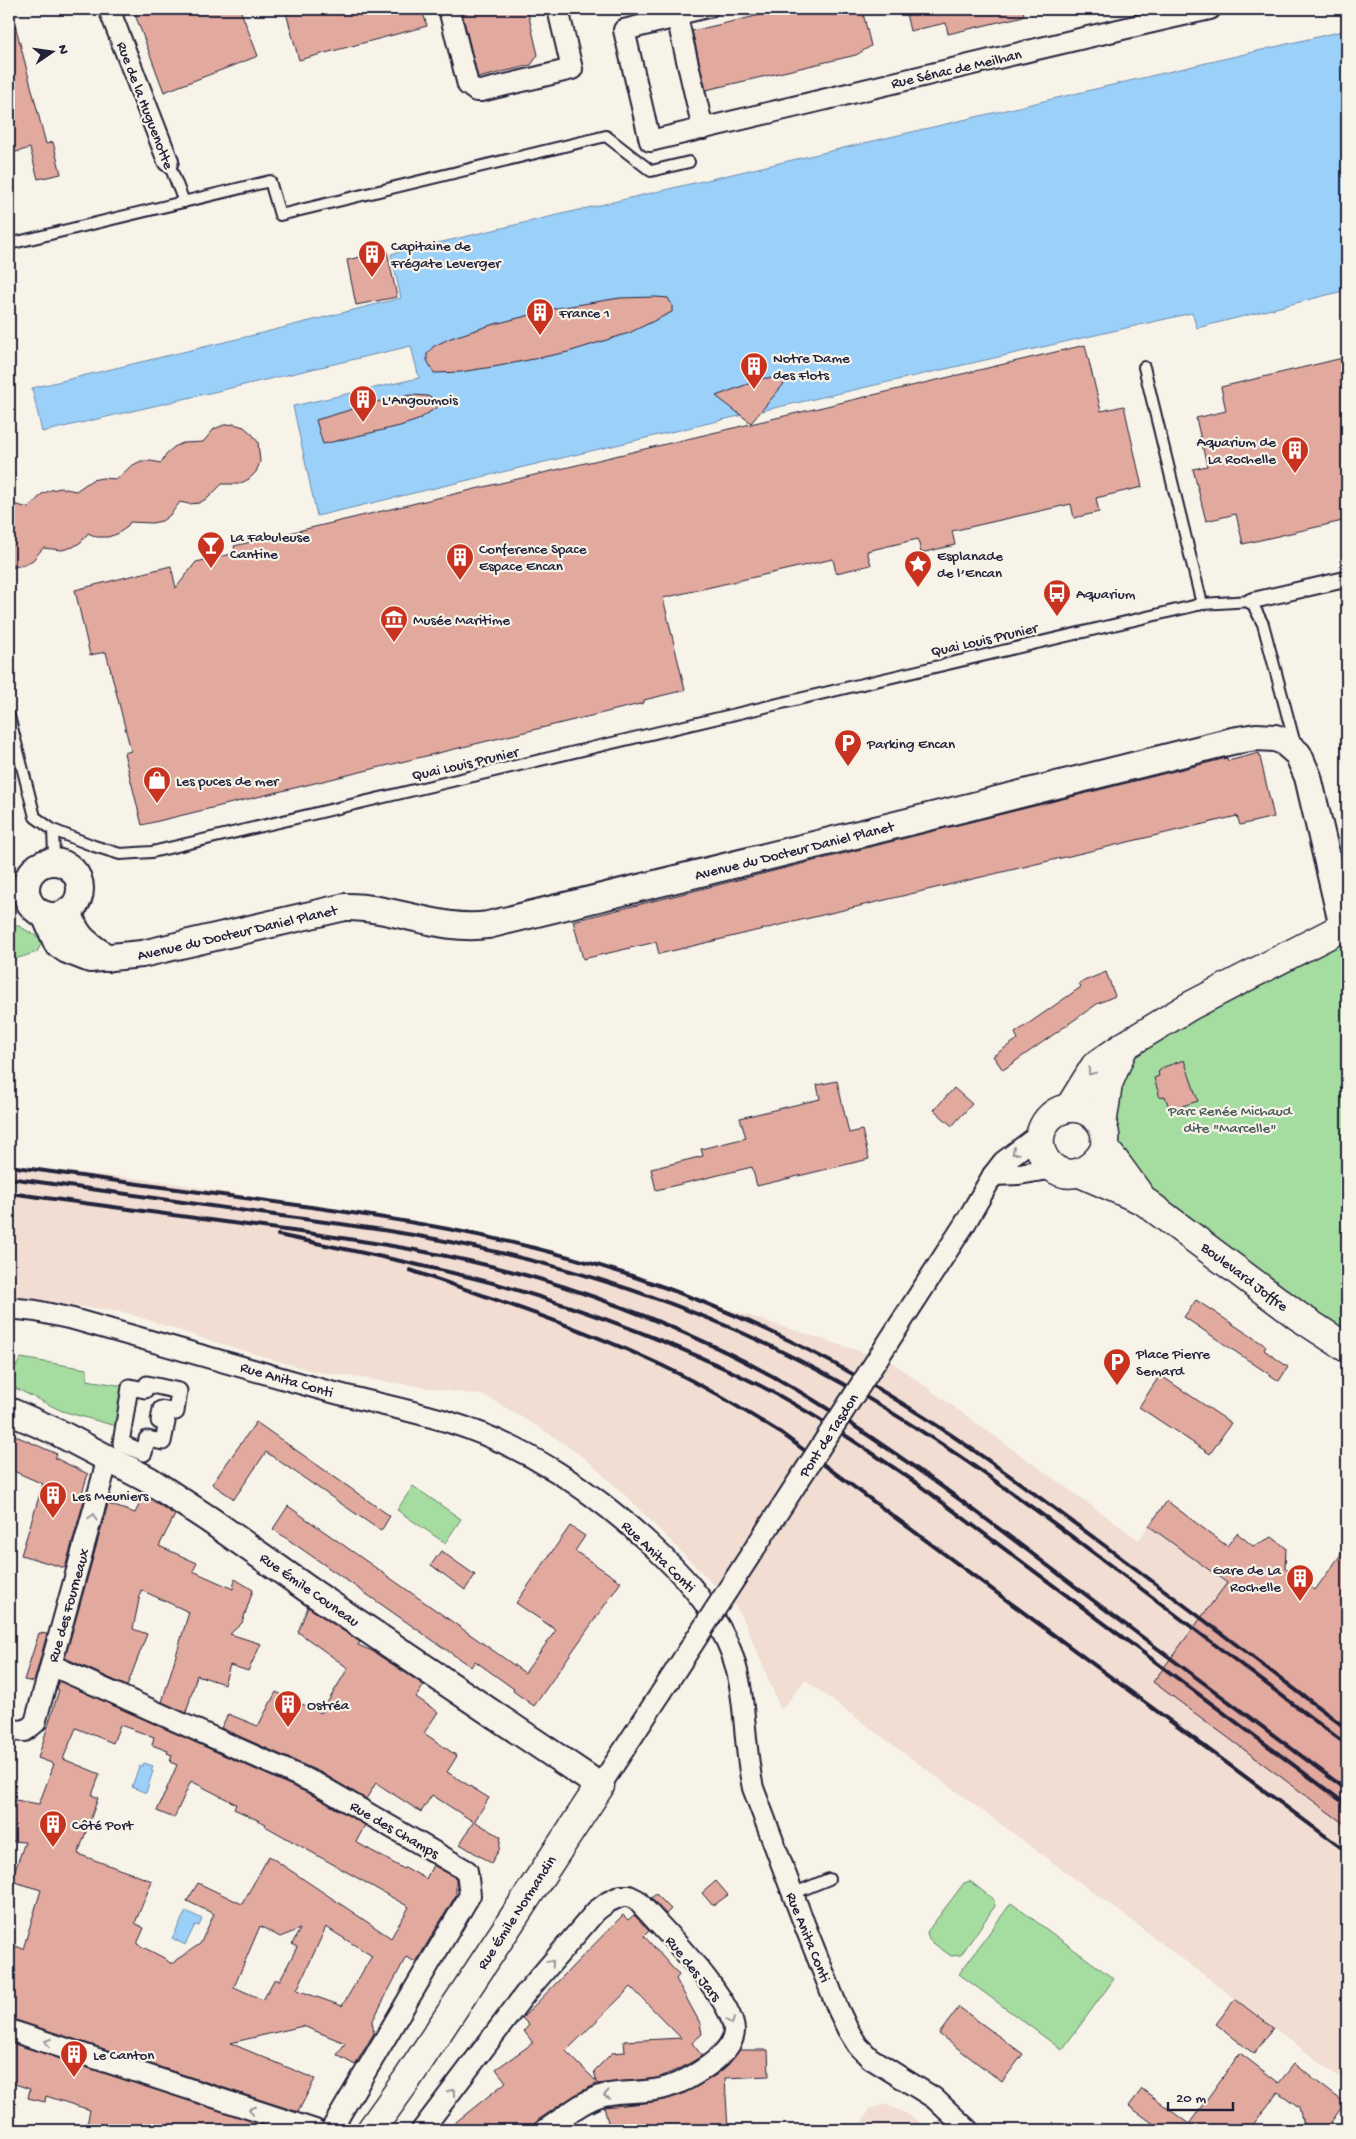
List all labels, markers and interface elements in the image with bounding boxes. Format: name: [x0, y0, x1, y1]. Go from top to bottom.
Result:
north arrow: [28, 28, 78, 78]
street label: Rue de la Huguenotte: [111, 39, 177, 172]
text: N: [53, 43, 72, 56]
street label: Rue Sénac de Meilhan: [889, 46, 1023, 94]
place label: Capitaine de Frégate Leverger: [390, 238, 502, 273]
building icon: Capitaine de Frégate Leverger: [357, 239, 387, 278]
building icon: France 1: [525, 297, 555, 336]
place label: France 1: [558, 305, 610, 323]
place label: Notre Dame des Flots: [773, 350, 850, 385]
building icon: Notre Dame des Flots: [739, 351, 769, 390]
building icon: L'Angoumois: [348, 384, 378, 423]
place label: L'Angoumois: [382, 392, 458, 410]
place label: Aquarium de La Rochelle: [1196, 434, 1276, 469]
building icon: Aquarium de La Rochelle: [1280, 435, 1310, 474]
place label: La Fabuleuse Cantine: [230, 529, 310, 564]
bar icon: La Fabuleuse Cantine: [196, 530, 226, 569]
place label: Conference Space Espace Encan: [479, 541, 587, 576]
building icon: Conference Space Espace Encan: [445, 542, 475, 581]
place label: Esplanade de l’Encan: [937, 548, 1003, 583]
place icon: Esplanade de l’Encan: [903, 549, 933, 588]
bus stop icon: Aquarium: [1042, 578, 1072, 617]
place label: Aquarium: [1076, 586, 1136, 604]
museum icon: Musée Maritime: [379, 604, 409, 643]
place label: Musée Maritime: [413, 612, 510, 630]
street label: Quai Louis Prunier: [929, 620, 1041, 662]
parking icon: Parking Encan: [833, 728, 863, 767]
place label: Parking Encan: [866, 736, 955, 754]
street label: Quai Louis Prunier: [410, 744, 522, 786]
shop icon: Les puces de mer: [142, 765, 172, 804]
place label: Les puces de mer: [176, 773, 280, 791]
street label: Avenue du Docteur Daniel Planet: [693, 818, 898, 885]
street label: Avenue du Docteur Daniel Planet: [136, 902, 341, 966]
one-way arrow: [1088, 1066, 1097, 1076]
park label: Parc Renée Michaud dite "Marcelle": [1167, 1103, 1293, 1138]
one-way arrow: [1011, 1147, 1020, 1156]
street label: Boulevard Joffre: [1196, 1238, 1291, 1316]
place label: Place Pierre Semard: [1135, 1346, 1210, 1381]
parking icon: Place Pierre Semard: [1102, 1347, 1132, 1386]
street label: Rue Anita Conti: [238, 1359, 335, 1403]
street label: Pont de Tasdon: [795, 1391, 863, 1482]
building icon: Les Meuniers: [38, 1480, 68, 1519]
place label: Les Meuniers: [72, 1488, 149, 1506]
one-way arrow: [87, 1513, 97, 1521]
street label: Rue Anita Conti: [617, 1518, 698, 1597]
street label: Rue des Fourneaux: [45, 1546, 95, 1665]
street label: Rue Émile Couneau: [256, 1550, 362, 1632]
place label: Gare de La Rochelle: [1213, 1562, 1282, 1597]
building icon: Gare de La Rochelle: [1285, 1563, 1315, 1602]
building icon: Ostréa: [273, 1689, 303, 1728]
place label: Ostréa: [307, 1697, 350, 1715]
street label: Rue des Champs: [346, 1798, 442, 1864]
building icon: Côté Port: [38, 1809, 68, 1848]
place label: Côté Port: [72, 1817, 135, 1835]
street label: Rue Émile Normandin: [474, 1853, 561, 1973]
street label: Rue Anita Conti: [781, 1890, 833, 1986]
street label: Rue des Jars: [661, 1933, 725, 2006]
one-way arrow: [546, 1960, 555, 1969]
one-way arrow: [725, 2016, 735, 2024]
one-way arrow: [44, 2038, 52, 2048]
building icon: Le Canton: [59, 2039, 89, 2078]
place label: Le Canton: [93, 2047, 154, 2065]
scale bar: [1168, 2079, 1234, 2111]
one-way arrow: [446, 2089, 454, 2098]
one-way arrow: [603, 2090, 612, 2100]
text: 20 m: [1176, 2090, 1206, 2108]
one-way arrow: [248, 2105, 256, 2115]

